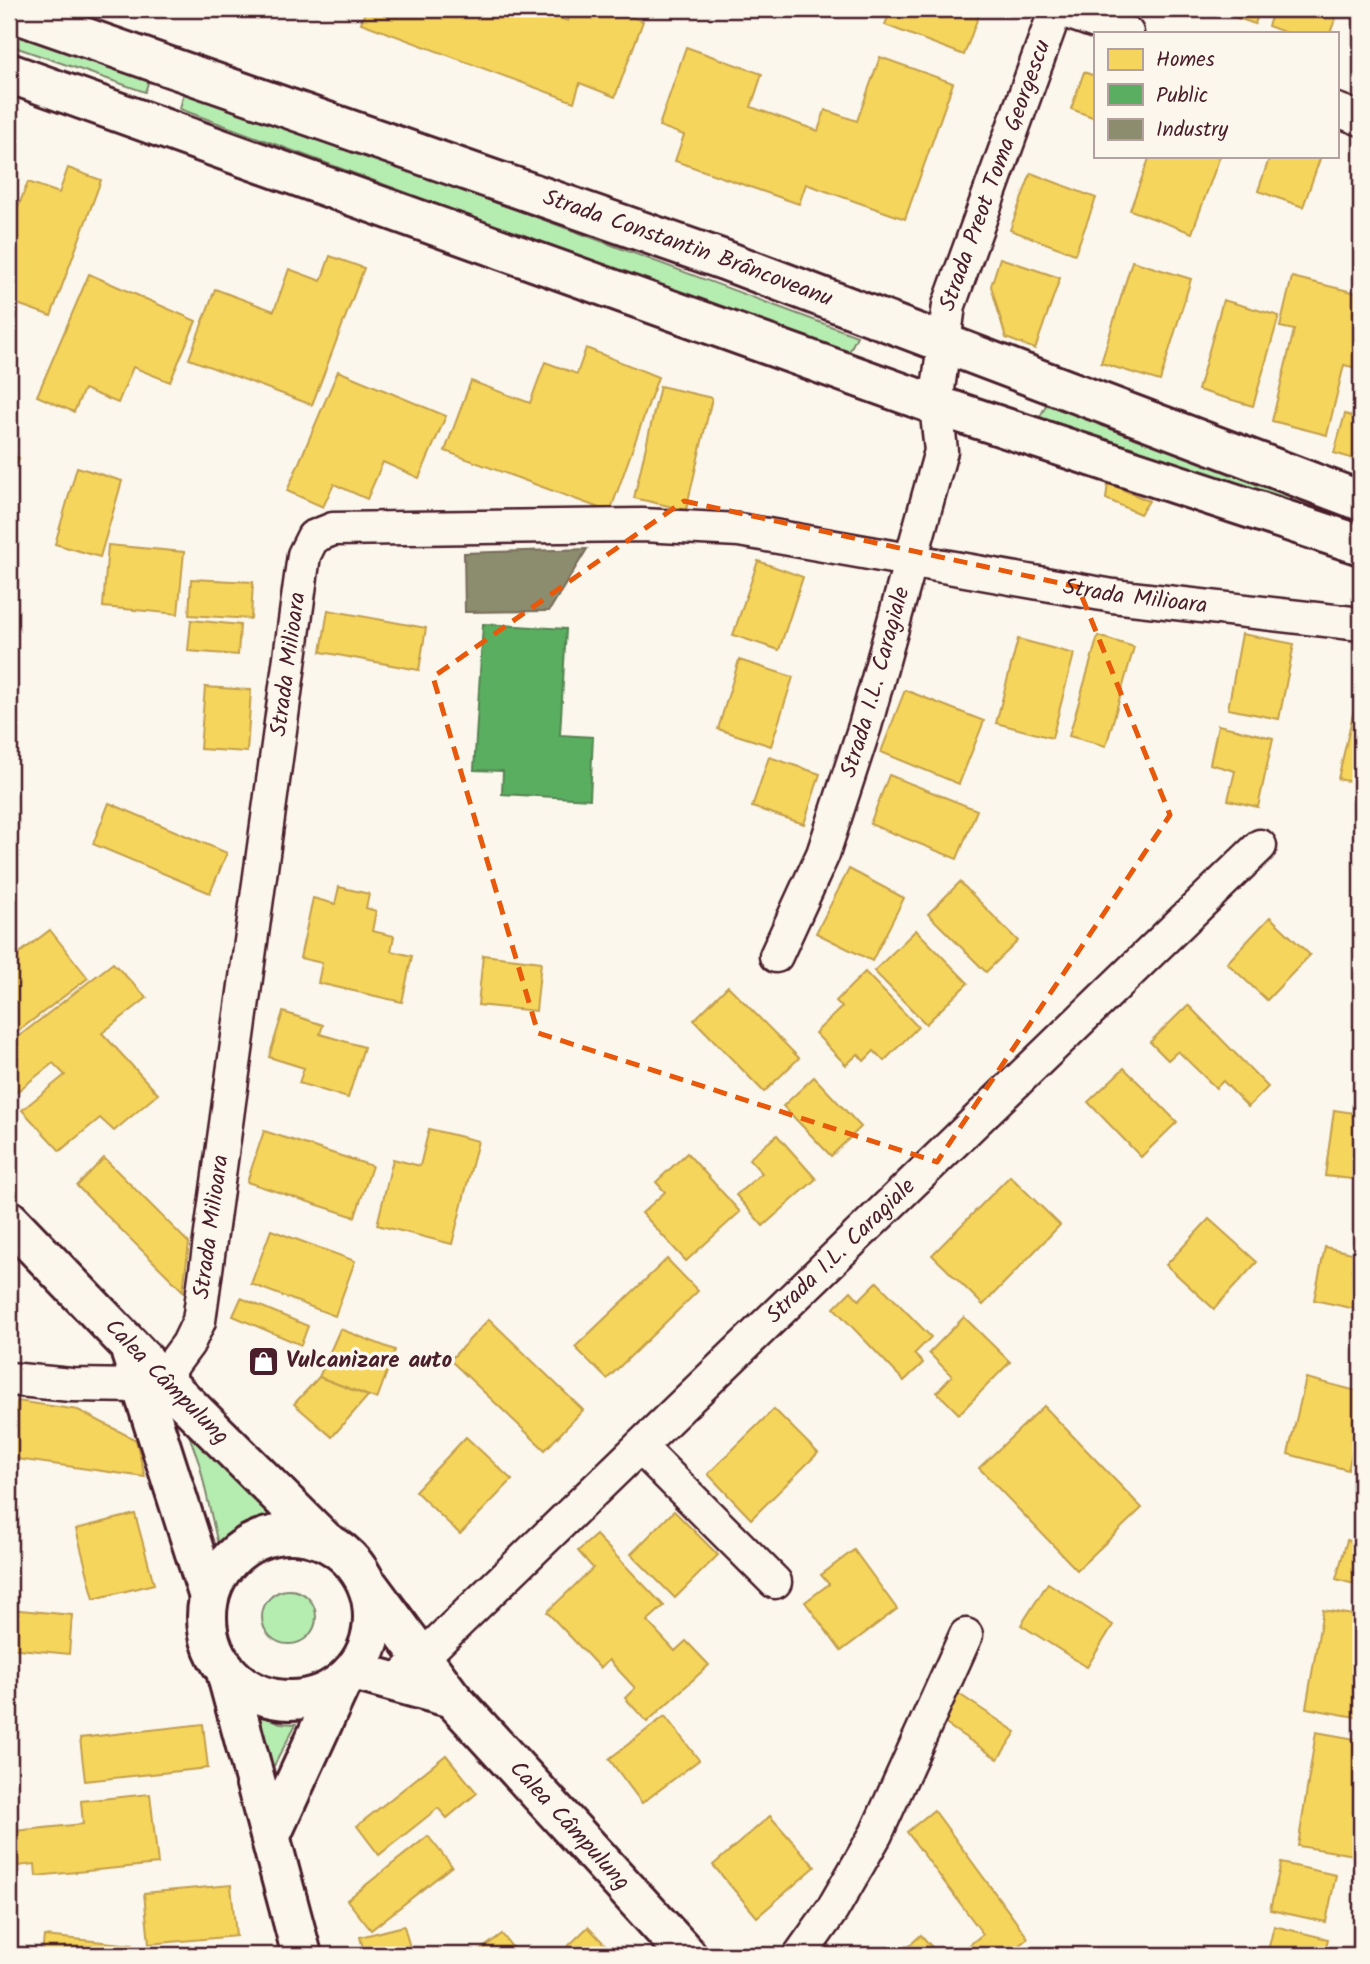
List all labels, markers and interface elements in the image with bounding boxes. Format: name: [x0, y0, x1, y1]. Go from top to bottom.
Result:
legend: [1094, 32, 1338, 158]
street label: Strada Preot Toma Georgescu: [930, 35, 1061, 316]
text: Homes: [1156, 44, 1215, 77]
text: Public: [1156, 80, 1208, 113]
text: Industry: [1156, 114, 1228, 147]
street label: Strada Constantin Brâncoveanu: [538, 180, 838, 317]
street label: Strada Milioara: [1060, 569, 1209, 625]
street label: Strada I.L. Caragiale: [831, 583, 921, 783]
street label: Strada Milioara: [261, 590, 317, 739]
street label: Strada Milioara: [184, 1152, 240, 1301]
street label: Strada I.L. Caragiale: [758, 1170, 925, 1333]
street label: Calea Câmpulung: [95, 1311, 237, 1454]
place label: Vulcanizare auto: [286, 1343, 452, 1379]
shop icon: Vulcanizare auto: [246, 1344, 280, 1378]
street label: Calea Câmpulung: [500, 1753, 638, 1899]

